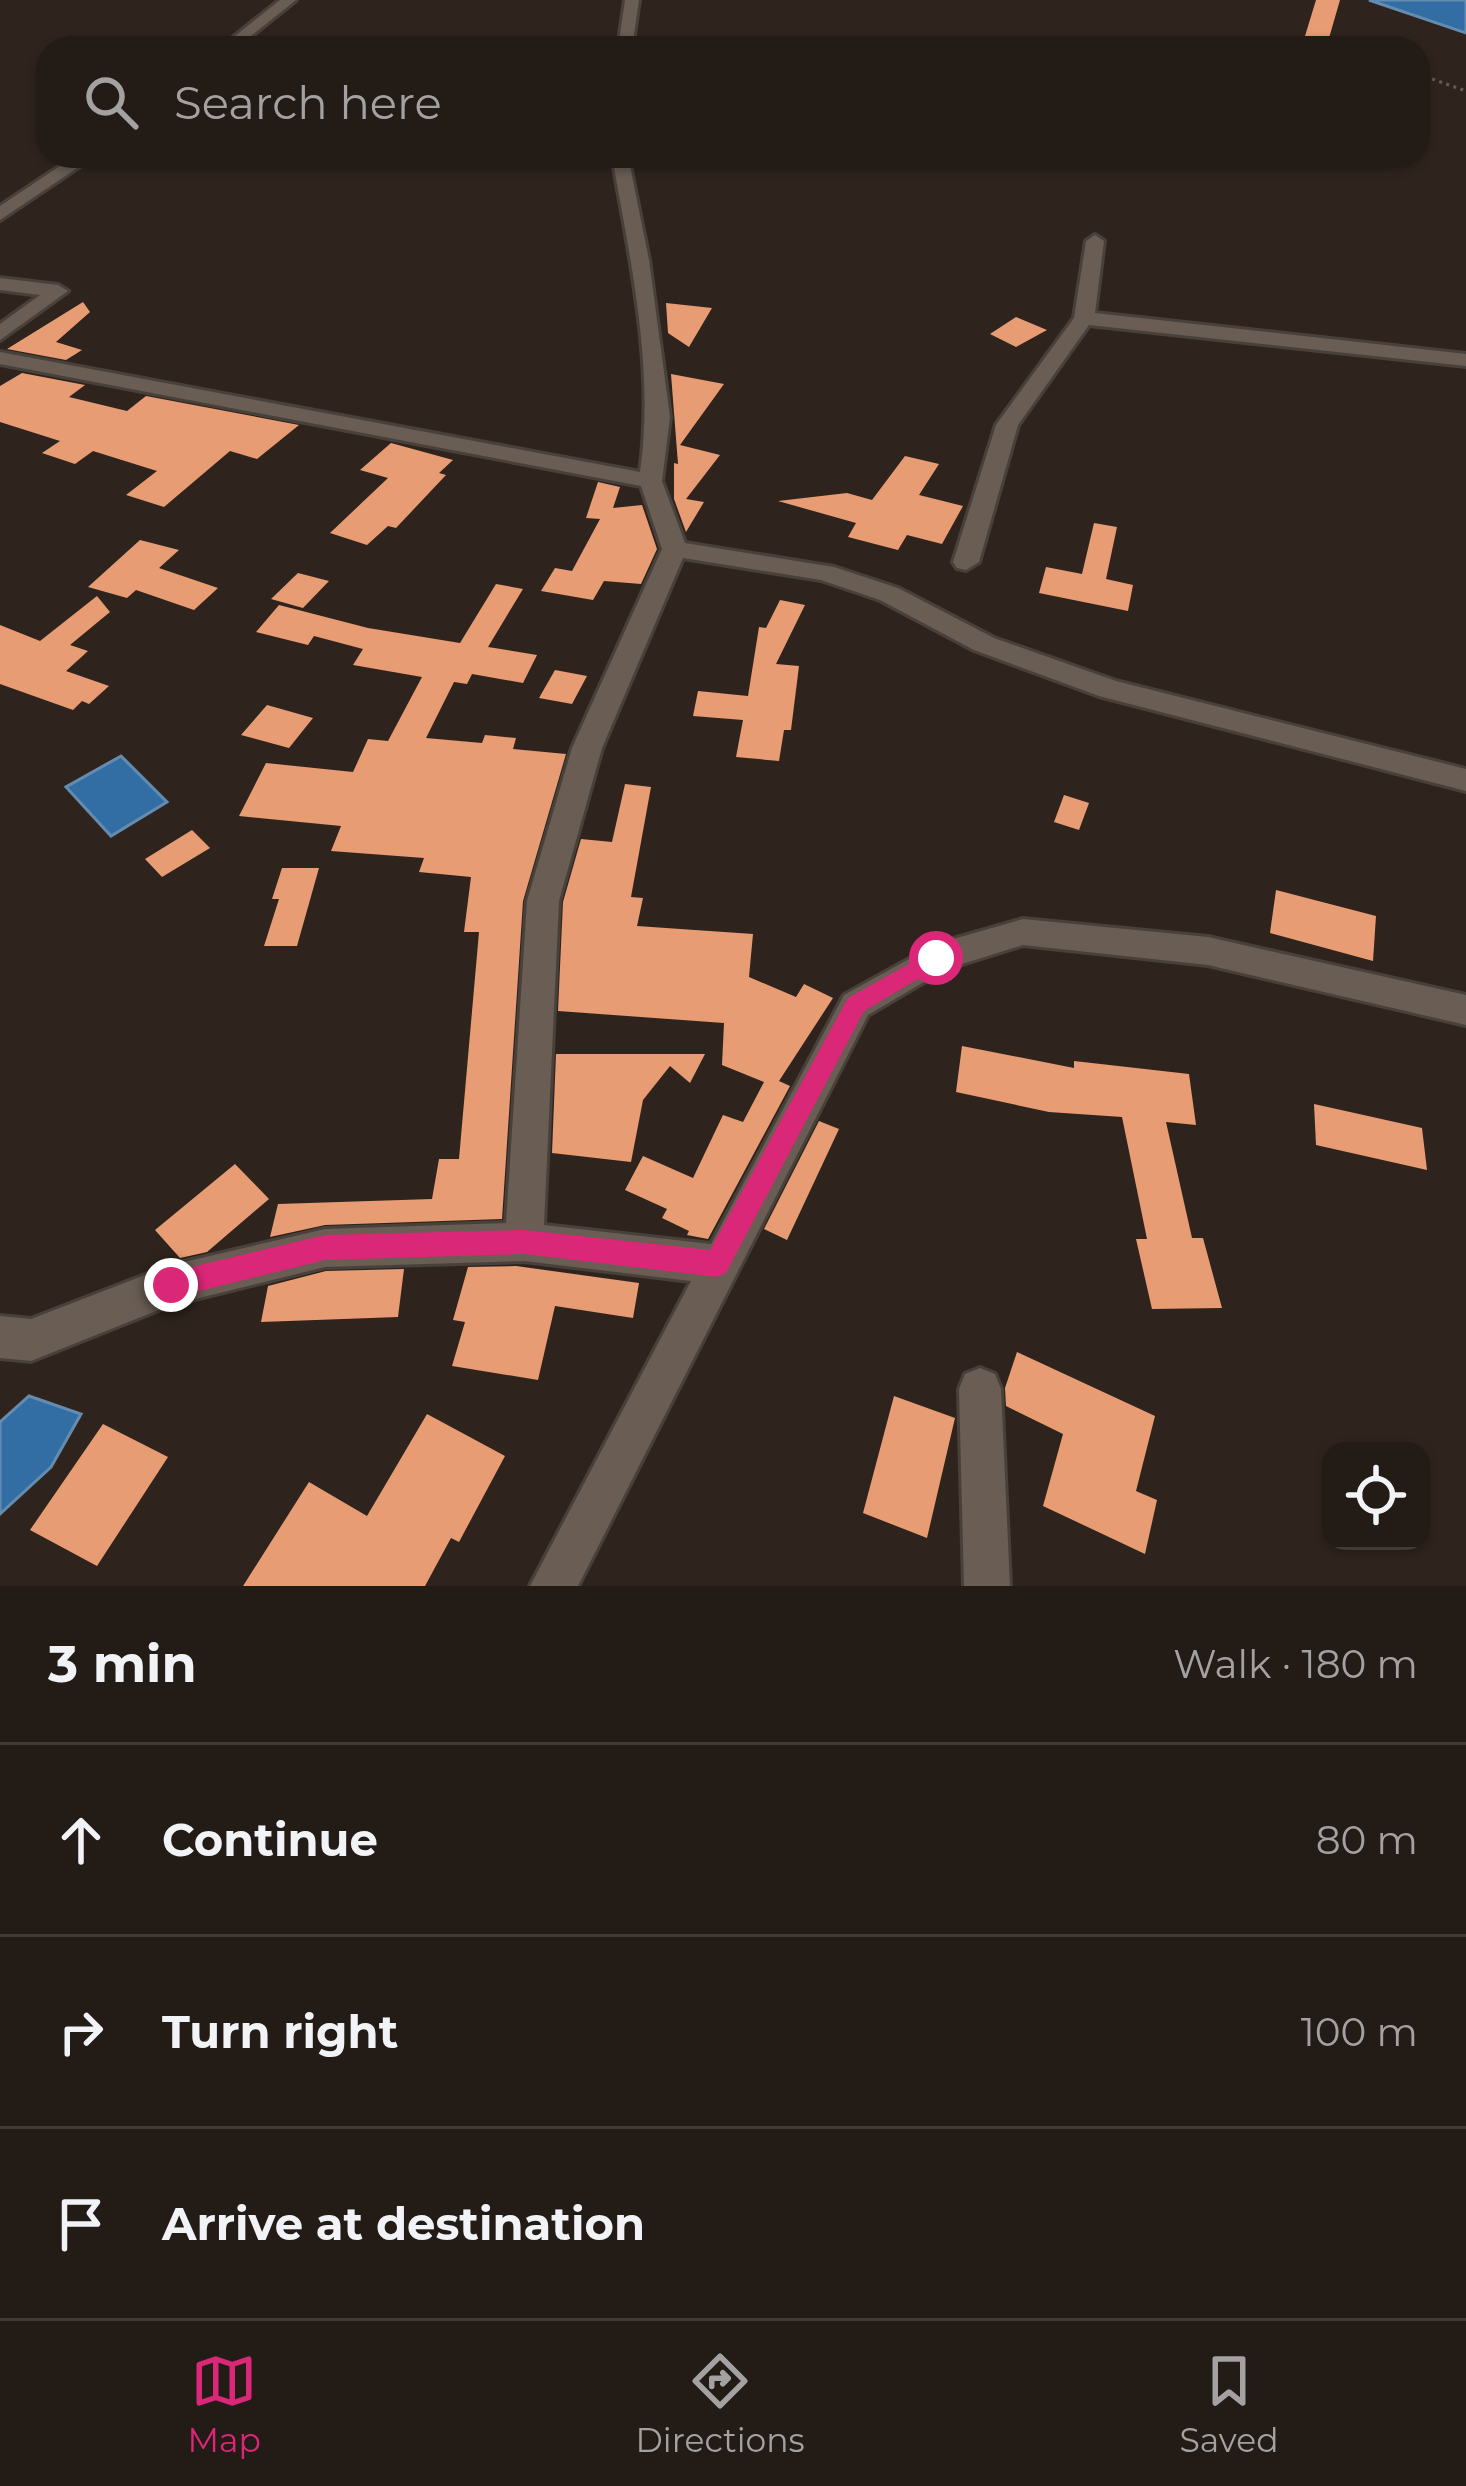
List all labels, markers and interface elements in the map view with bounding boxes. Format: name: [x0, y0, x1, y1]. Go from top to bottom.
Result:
search box: [36, 36, 1430, 168]
icon: search: [78, 69, 144, 135]
text: Search here: [174, 75, 442, 130]
route start: [909, 931, 963, 985]
route end: [144, 1258, 198, 1312]
map controls: [1322, 1442, 1430, 1550]
button: locate: [1322, 1442, 1430, 1550]
text: 3 min: [48, 1633, 197, 1695]
text: Walk · 180 m: [1173, 1640, 1418, 1688]
icon: ahead: [48, 1807, 114, 1873]
text: Continue: [162, 1812, 378, 1867]
text: 80 m: [1316, 1816, 1418, 1864]
icon: right: [48, 1999, 114, 2065]
text: Turn right: [162, 2004, 398, 2059]
text: 100 m: [1301, 2008, 1418, 2056]
icon: arrive: [48, 2191, 114, 2257]
text: Arrive at destination: [162, 2196, 645, 2251]
tab: Map: [187, 2348, 261, 2460]
tab: Directions: [636, 2348, 805, 2460]
tab: Saved: [1179, 2348, 1279, 2460]

